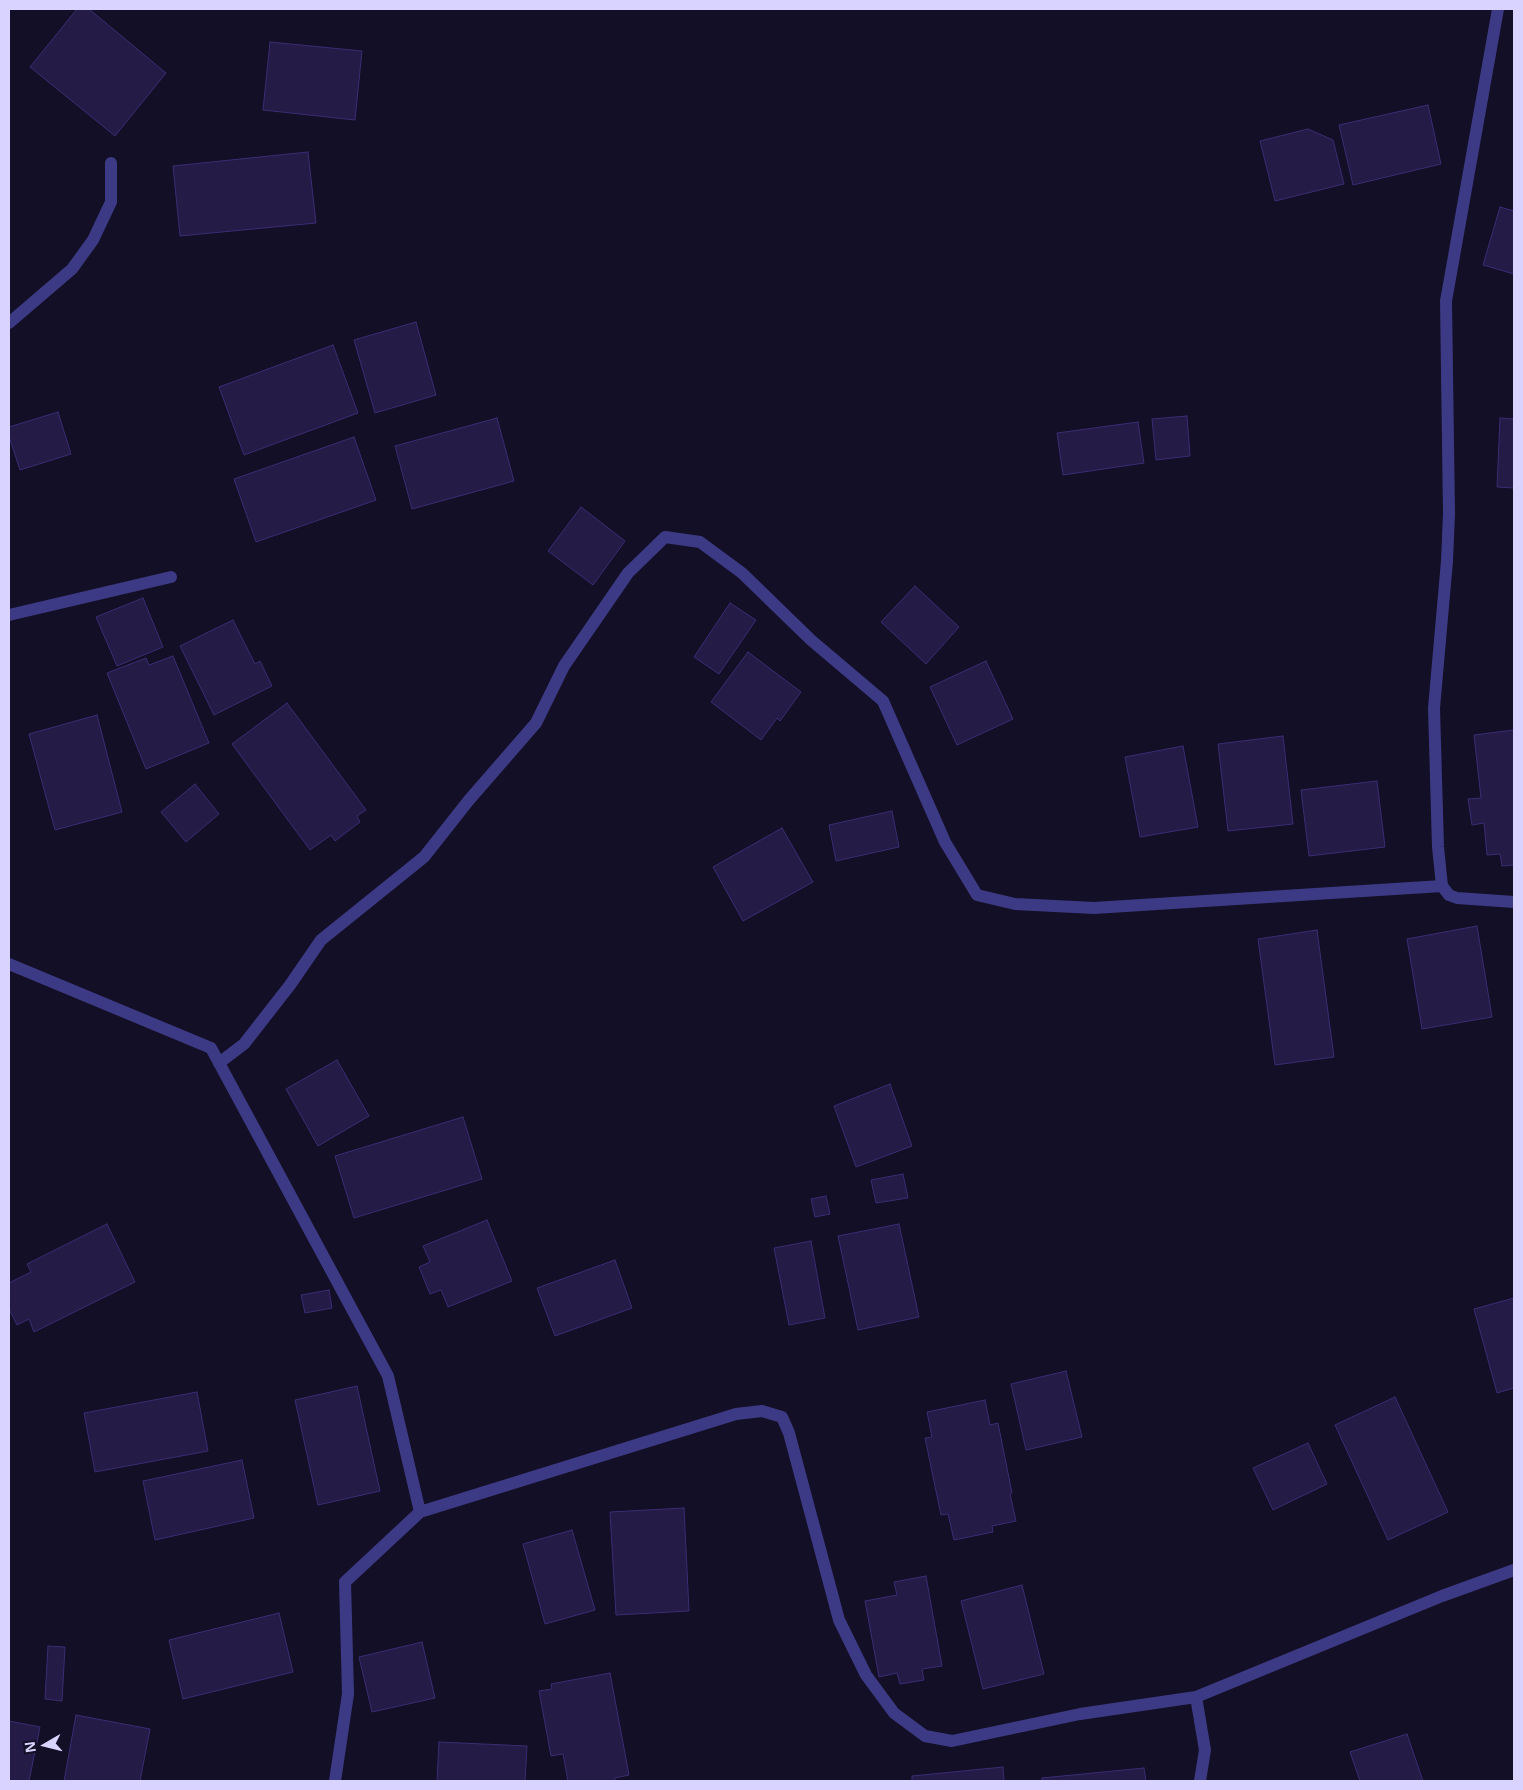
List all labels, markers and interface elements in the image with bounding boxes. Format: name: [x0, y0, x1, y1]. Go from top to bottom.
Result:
north arrow: [20, 1720, 70, 1770]
text: N: [19, 1740, 40, 1754]

